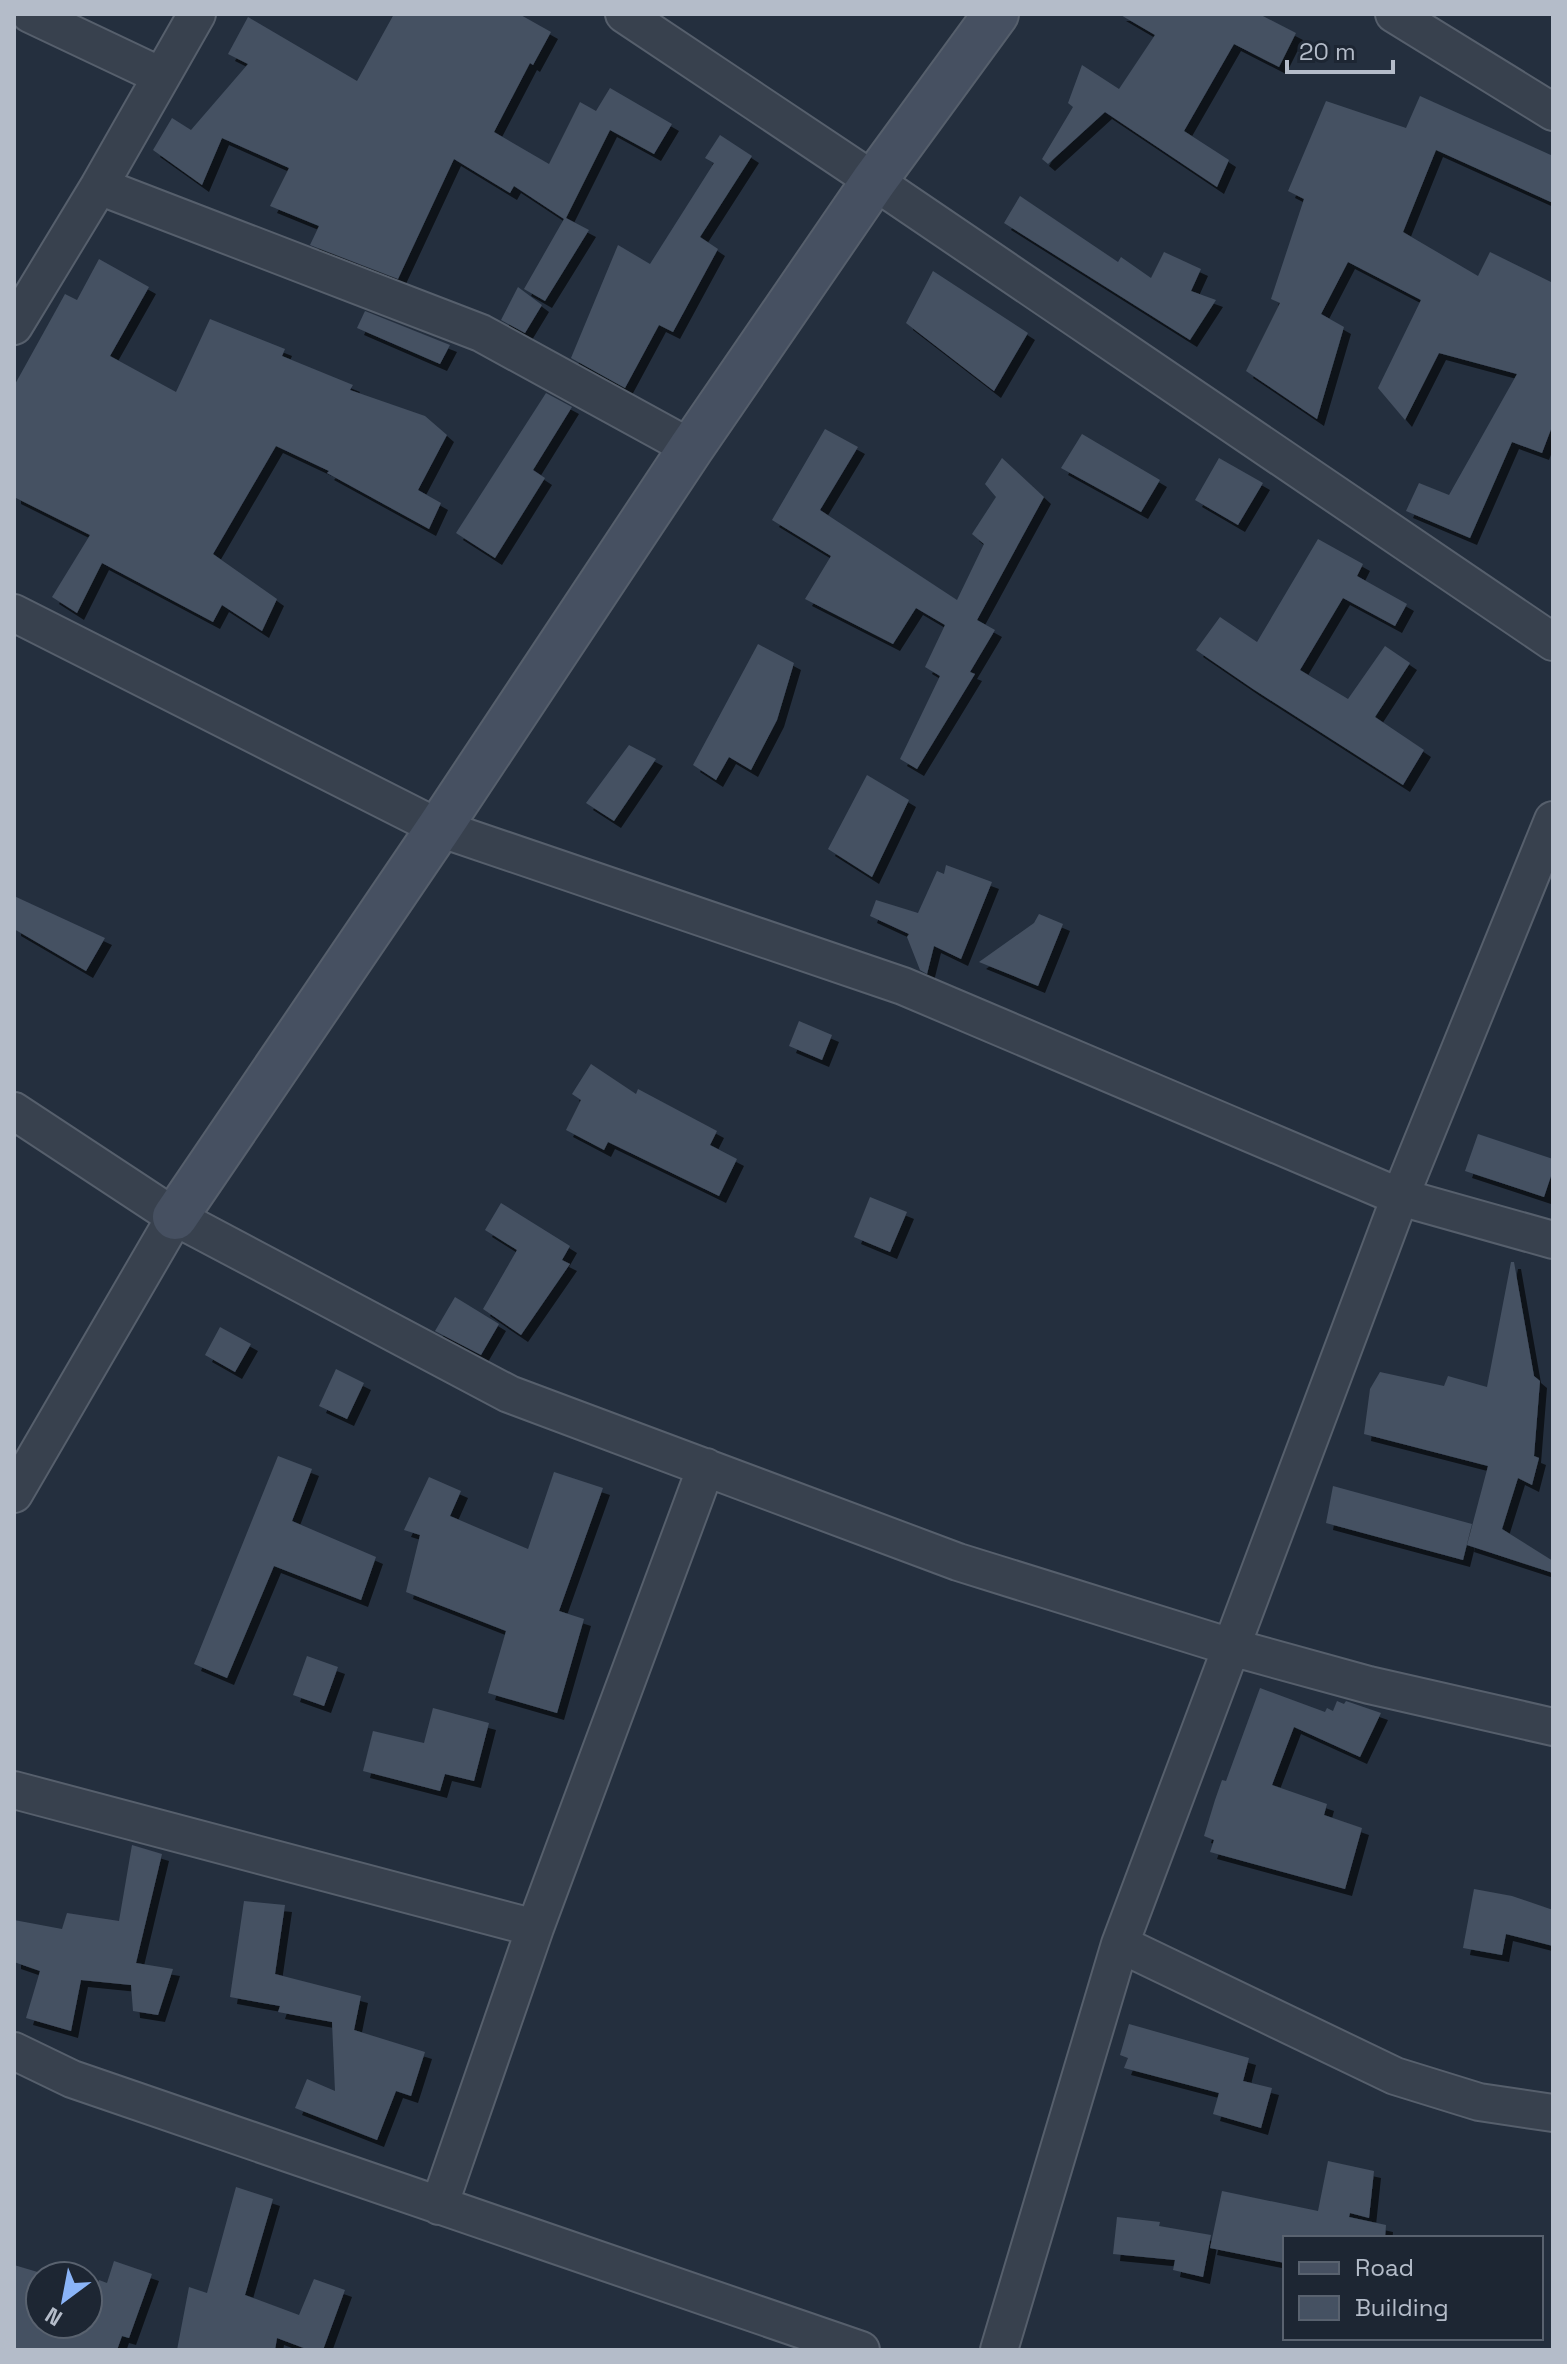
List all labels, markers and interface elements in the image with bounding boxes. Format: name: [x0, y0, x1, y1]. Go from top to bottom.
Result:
scale bar: [1287, 24, 1393, 74]
text: 20 m: [1299, 36, 1356, 67]
legend: [1283, 2236, 1543, 2340]
text: Road: [1355, 2252, 1414, 2283]
north arrow: [24, 2260, 104, 2340]
text: Building: [1355, 2292, 1449, 2323]
text: N: [40, 2301, 67, 2333]

